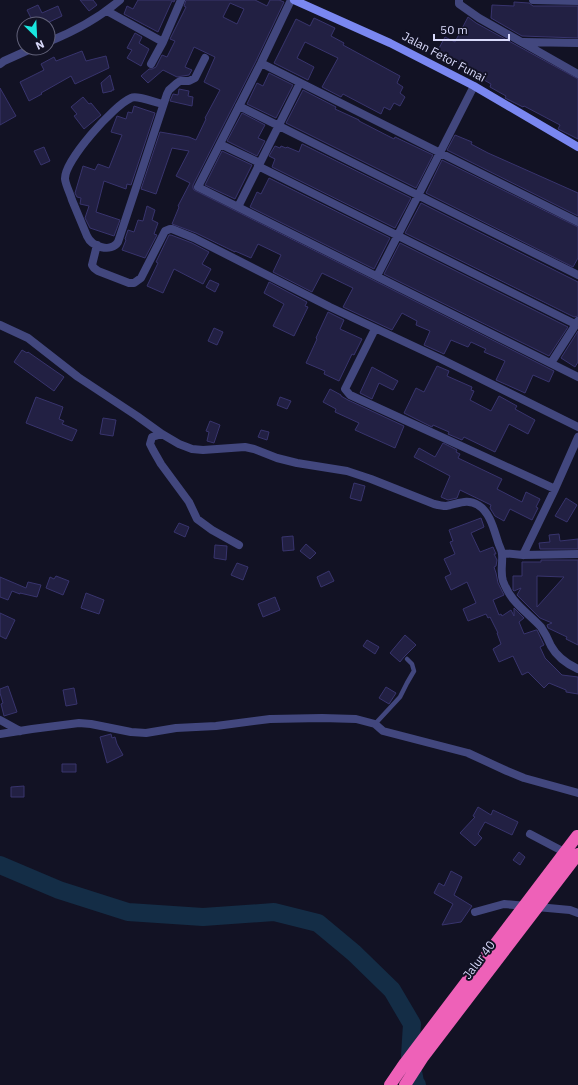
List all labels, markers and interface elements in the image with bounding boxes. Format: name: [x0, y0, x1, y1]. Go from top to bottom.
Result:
north arrow: [16, 16, 56, 56]
scale bar: [434, 16, 509, 42]
text: 50 m: [440, 22, 468, 37]
street label: Jalan Fetor Funai: [400, 28, 489, 85]
text: N: [34, 37, 47, 53]
street label: Jalur 40: [459, 938, 498, 982]

